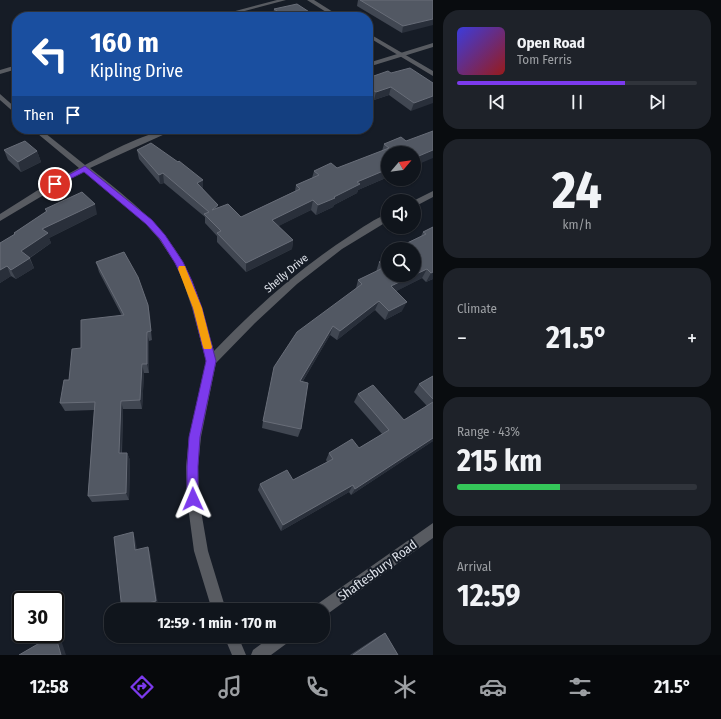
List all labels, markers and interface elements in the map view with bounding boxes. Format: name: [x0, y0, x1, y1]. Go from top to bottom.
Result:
text: 160 m: [90, 26, 159, 59]
icon: left: [24, 28, 76, 80]
text: Open Road: [517, 34, 585, 52]
text: Tom Ferris: [517, 52, 572, 67]
text: Kipling Drive: [90, 60, 183, 82]
icon: previous: [486, 91, 508, 113]
icon: pause: [566, 91, 588, 113]
icon: next: [646, 91, 668, 113]
icon: arrive: [62, 104, 84, 126]
text: Then: [24, 106, 54, 124]
north arrow: [381, 146, 421, 186]
map controls: [381, 146, 421, 282]
text: 24: [552, 159, 602, 222]
pin: [38, 167, 72, 201]
icon: arrive: [44, 173, 66, 195]
button: sound: [381, 194, 421, 234]
text: km/h: [563, 217, 592, 232]
button: search: [381, 242, 421, 282]
street label: Shelly Drive: [262, 251, 311, 295]
text: Climate: [457, 301, 497, 316]
text: 21.5°: [546, 320, 608, 356]
text: −: [457, 325, 467, 352]
text: +: [687, 325, 697, 352]
text: Range · 43%: [457, 424, 520, 439]
text: 215 km: [457, 443, 542, 479]
position arrow: [172, 478, 214, 520]
street label: Shaftesbury Road: [335, 537, 420, 604]
text: Arrival: [457, 559, 491, 574]
text: 12:59: [457, 578, 520, 614]
speed limit sign: 30: [12, 591, 64, 643]
text: 12:59 · 1 min · 170 m: [157, 614, 277, 632]
icon: directions: [128, 673, 156, 701]
icon: music: [216, 673, 244, 701]
icon: phone: [303, 673, 331, 701]
icon: climate: [391, 673, 419, 701]
icon: car: [479, 673, 507, 701]
icon: filters: [566, 673, 594, 701]
text: 12:58: [30, 676, 68, 698]
text: 21.5°: [654, 676, 691, 698]

